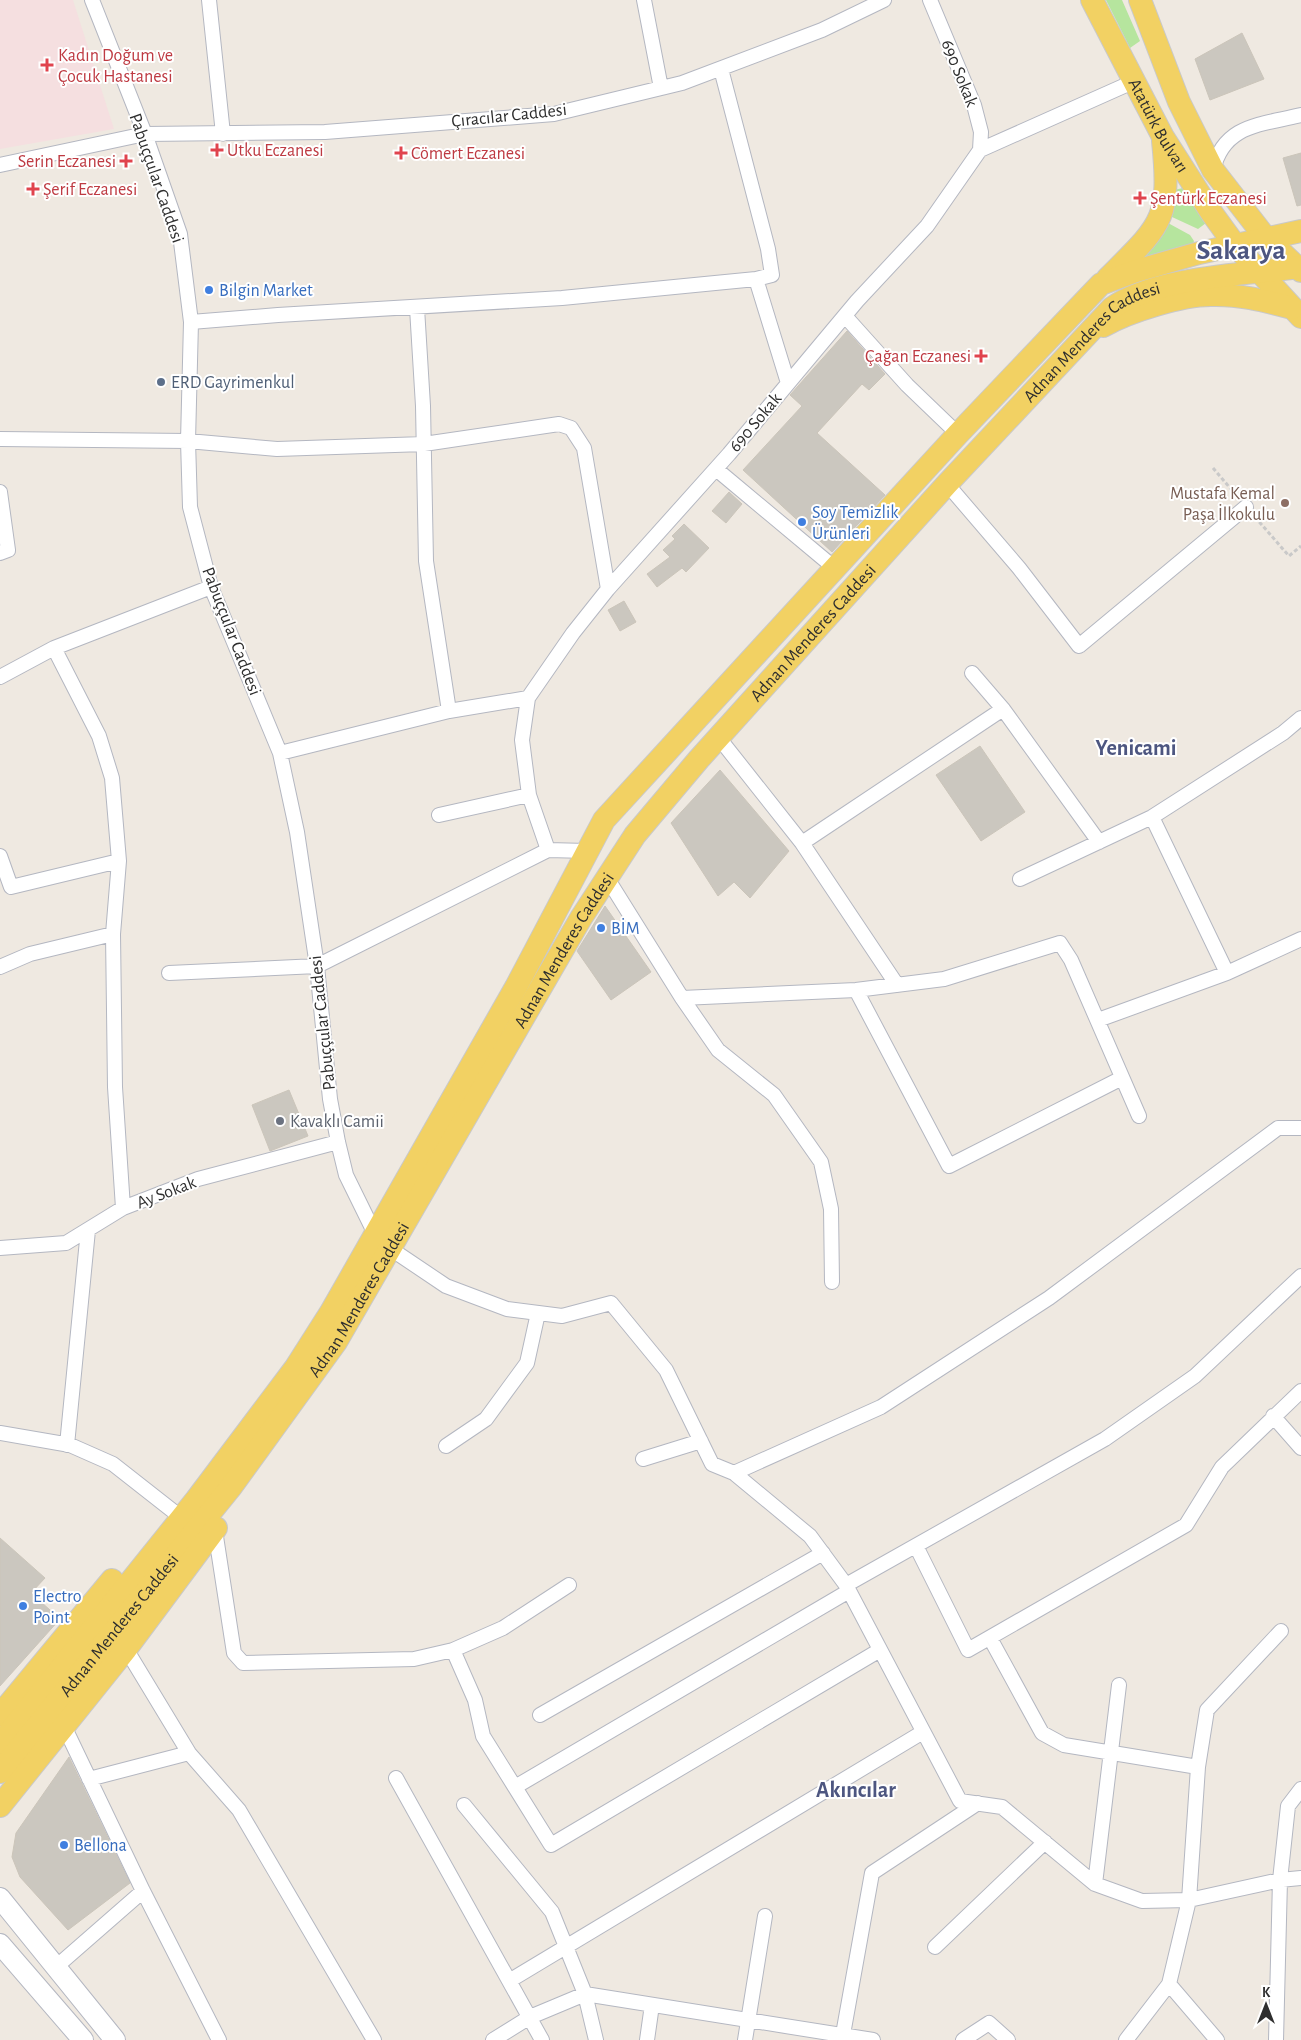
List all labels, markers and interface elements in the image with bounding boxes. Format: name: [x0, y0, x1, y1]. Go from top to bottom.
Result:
street label: 690 Sokak: [937, 37, 981, 110]
place label: Kadın Doğum ve Çocuk Hastanesi: [58, 47, 173, 86]
marker: Kadın Doğum ve Çocuk Hastanesi: [40, 58, 54, 72]
street label: Atatürk Bulvarı: [1124, 76, 1191, 176]
street label: Çıracılar Caddesi: [451, 101, 568, 131]
street label: Pabuççular Caddesi: [125, 111, 187, 245]
place label: Utku Eczanesi: [227, 142, 324, 160]
marker: Utku Eczanesi: [211, 144, 223, 156]
place label: Cömert Eczanesi: [411, 145, 525, 163]
marker: Cömert Eczanesi: [395, 147, 407, 159]
place label: Serin Eczanesi: [18, 153, 116, 171]
marker: Serin Eczanesi: [120, 155, 132, 167]
place label: Şerif Eczanesi: [43, 181, 137, 199]
marker: Şerif Eczanesi: [27, 183, 39, 195]
place label: Şentürk Eczanesi: [1150, 190, 1267, 208]
marker: Şentürk Eczanesi: [1134, 192, 1146, 204]
district label: Sakarya: [1196, 237, 1286, 265]
street label: Adnan Menderes Caddesi: [1020, 280, 1162, 406]
place label: Bilgin Market: [219, 282, 313, 300]
marker: Bilgin Market: [203, 284, 215, 296]
place label: Çağan Eczanesi: [865, 348, 971, 366]
marker: Çağan Eczanesi: [975, 350, 987, 362]
place label: ERD Gayrimenkul: [171, 374, 295, 392]
marker: ERD Gayrimenkul: [155, 376, 167, 388]
street label: 690 Sokak: [726, 389, 786, 456]
place label: Mustafa Kemal Paşa İlkokulu: [1170, 485, 1275, 524]
marker: Mustafa Kemal Paşa İlkokulu: [1279, 497, 1291, 509]
place label: Soy Temizlik Ürünleri: [812, 504, 899, 543]
marker: Soy Temizlik Ürünleri: [796, 516, 808, 528]
street label: Adnan Menderes Caddesi: [747, 561, 880, 705]
street label: Pabuççular Caddesi: [198, 565, 264, 698]
district label: Yenicami: [1096, 737, 1176, 759]
street label: Adnan Menderes Caddesi: [511, 870, 618, 1032]
place label: BİM: [611, 918, 640, 938]
marker: BİM: [595, 922, 607, 934]
street label: Pabuççular Caddesi: [307, 954, 339, 1091]
place label: Kavaklı Camii: [290, 1113, 384, 1131]
marker: Kavaklı Camii: [274, 1115, 286, 1127]
street label: Ay Sokak: [134, 1173, 199, 1212]
street label: Adnan Menderes Caddesi: [306, 1219, 413, 1381]
street label: Adnan Menderes Caddesi: [57, 1551, 183, 1700]
place label: Electro Point: [33, 1588, 82, 1627]
marker: Electro Point: [17, 1600, 29, 1612]
district label: Akıncılar: [816, 1779, 896, 1801]
place label: Bellona: [74, 1837, 127, 1855]
marker: Bellona: [58, 1839, 70, 1851]
north arrow: [1241, 1980, 1291, 2030]
text: K: [1262, 1986, 1271, 2000]

